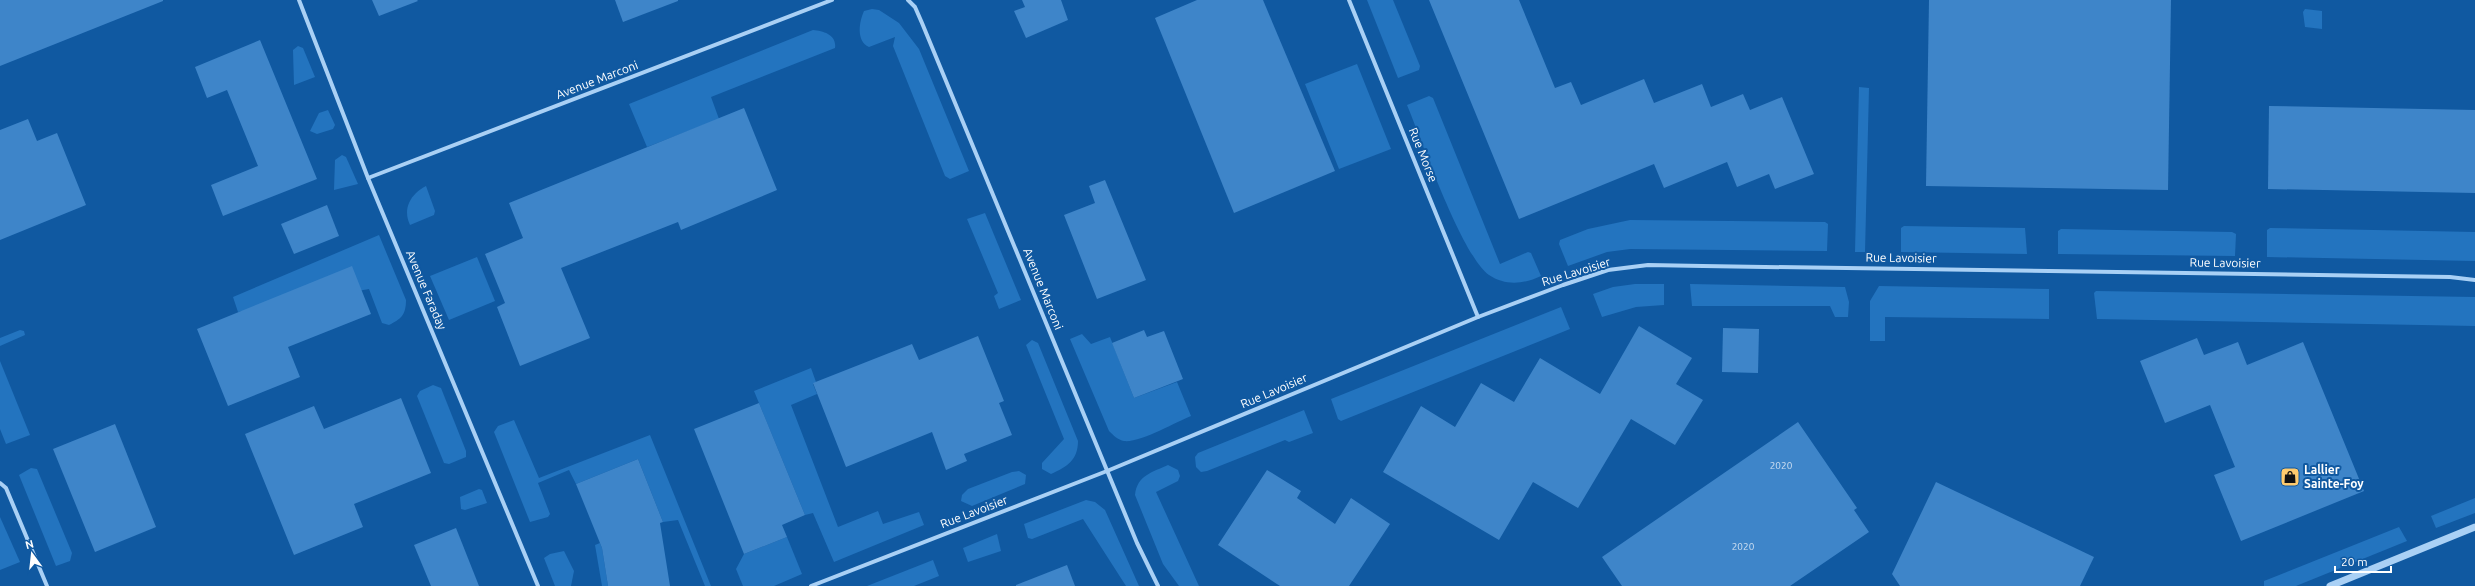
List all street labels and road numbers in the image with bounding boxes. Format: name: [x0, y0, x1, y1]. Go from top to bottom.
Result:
street label: Avenue Marconi: [554, 58, 640, 101]
street label: Rue Morse: [1407, 126, 1440, 184]
street label: Avenue Marconi: [1021, 246, 1066, 331]
street label: Avenue Faraday: [404, 248, 449, 332]
street label: Rue Lavoisier: [1865, 250, 1937, 265]
street label: Rue Lavoisier: [1540, 255, 1612, 288]
street label: Rue Lavoisier: [2189, 255, 2261, 270]
street label: Rue Lavoisier: [1239, 371, 1309, 410]
street label: Rue Lavoisier: [938, 493, 1010, 530]

